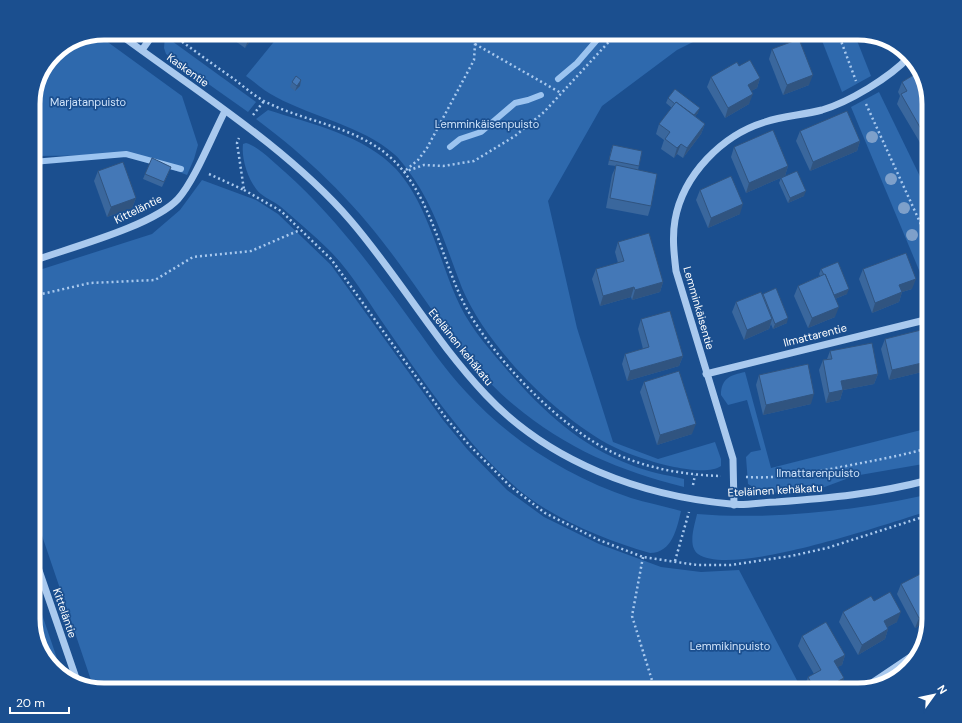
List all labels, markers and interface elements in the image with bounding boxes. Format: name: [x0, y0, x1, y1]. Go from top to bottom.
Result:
street label: Kaskentie: [164, 50, 212, 90]
park label: Marjatanpuisto: [50, 95, 126, 109]
park label: Lemminkäisenpuisto: [435, 117, 539, 131]
street label: Kitteläntie: [112, 191, 164, 227]
street label: Lemminkäisentie: [680, 265, 718, 351]
street label: Eteläinen kehäkatu: [426, 306, 496, 388]
street label: Ilmattarentie: [782, 320, 848, 350]
park label: Ilmattarenpuisto: [776, 466, 860, 480]
street label: Eteläinen kehäkatu: [727, 481, 823, 499]
street label: Kitteläntie: [50, 586, 80, 640]
park label: Lemmikinpuisto: [690, 639, 770, 653]
north arrow: [914, 675, 954, 715]
text: N: [934, 682, 950, 697]
scale bar: [10, 689, 69, 715]
text: 20 m: [16, 695, 45, 711]

